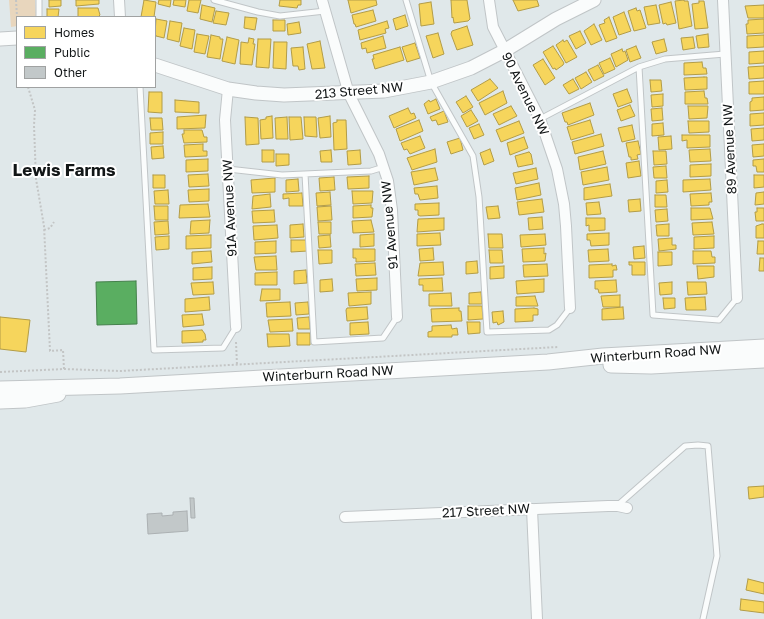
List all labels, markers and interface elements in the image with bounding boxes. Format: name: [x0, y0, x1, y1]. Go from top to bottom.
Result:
legend: [16, 16, 156, 88]
text: Homes: [54, 25, 94, 40]
text: Public: [54, 45, 90, 60]
street label: 90 Avenue NW: [498, 50, 552, 138]
text: Other: [54, 65, 87, 80]
street label: 213 Street NW: [314, 79, 404, 103]
street label: 89 Avenue NW: [720, 103, 740, 195]
street label: 91A Avenue NW: [220, 159, 240, 257]
district label: Lewis Farms: [13, 161, 115, 181]
street label: 91 Avenue NW: [378, 180, 402, 270]
street label: Winterburn Road NW: [590, 342, 722, 366]
street label: Winterburn Road NW: [262, 363, 394, 385]
street label: 217 Street NW: [442, 501, 530, 521]

